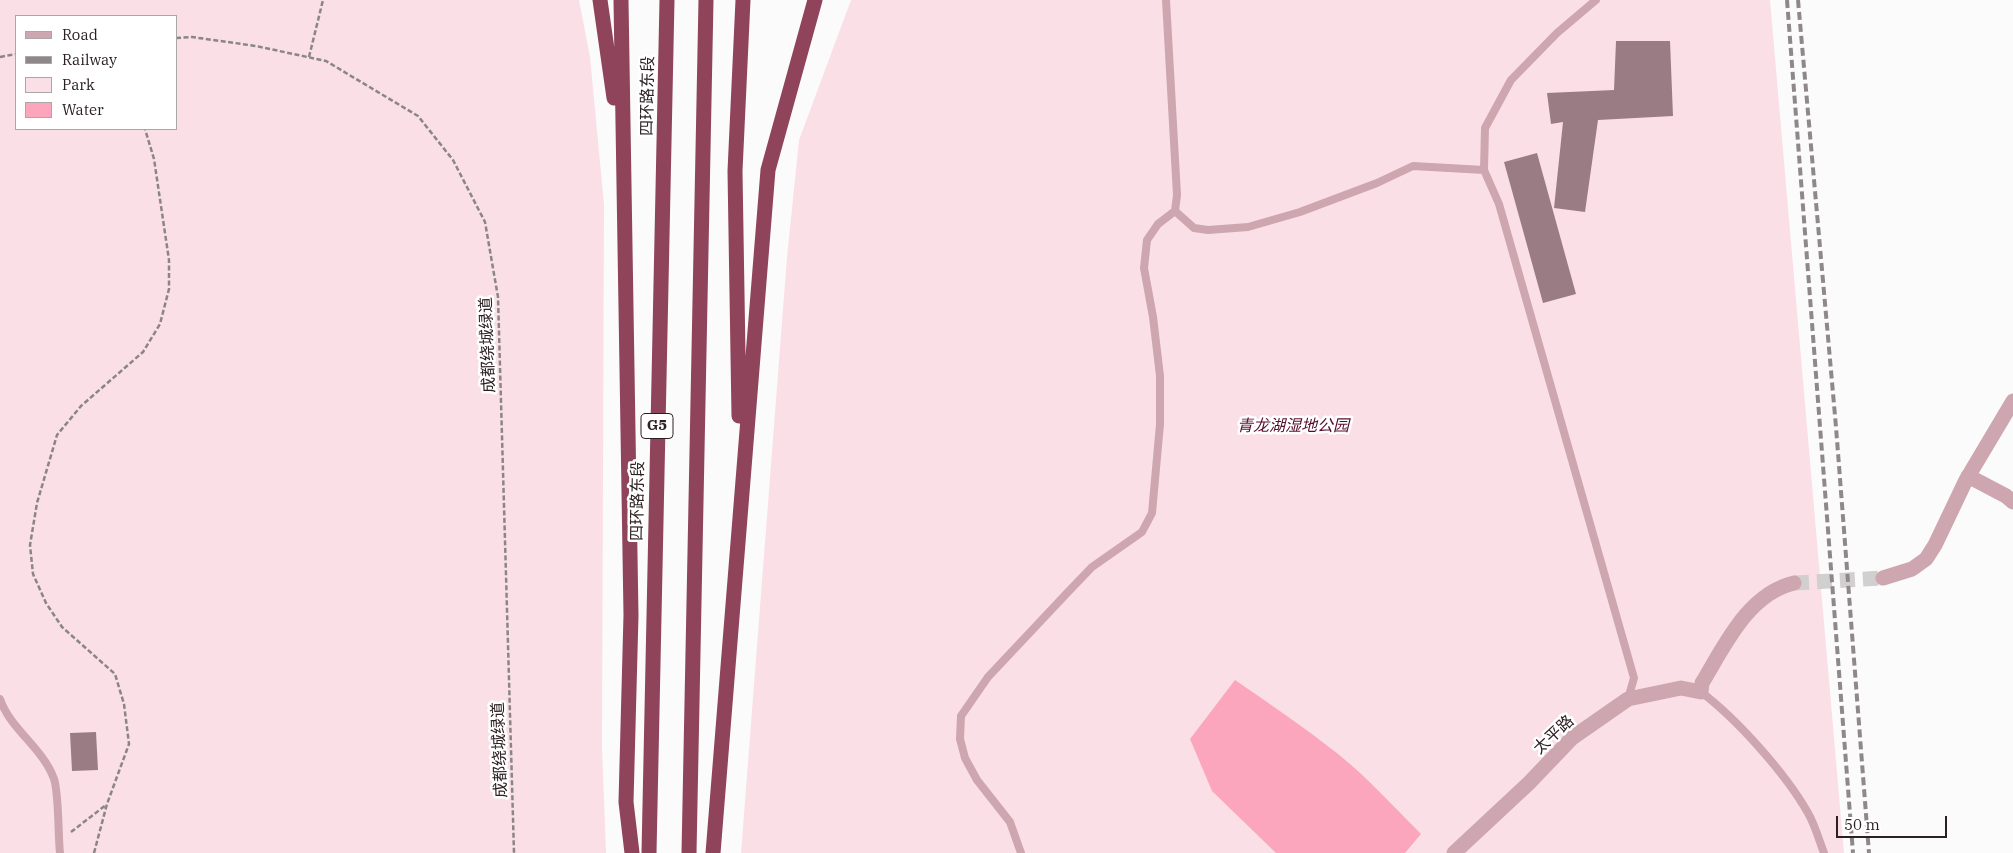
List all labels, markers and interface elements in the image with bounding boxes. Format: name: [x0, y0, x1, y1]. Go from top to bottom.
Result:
legend: [15, 15, 178, 130]
text: Road: [62, 25, 98, 44]
text: Railway: [62, 50, 117, 69]
street label: 四环路东段: [638, 56, 658, 136]
text: Park: [62, 75, 95, 94]
text: Water: [62, 100, 104, 119]
street label: 成都绕城绿道: [477, 297, 499, 393]
road number: G5: [641, 414, 673, 438]
park label: 青龙湖湿地公园: [1237, 416, 1349, 436]
street label: 四环路东段: [628, 461, 648, 541]
street label: 成都绕城绿道: [489, 702, 511, 798]
street label: 太平路: [1530, 712, 1578, 758]
scale bar: [1838, 806, 1949, 838]
text: 50 m: [1844, 815, 1880, 834]

